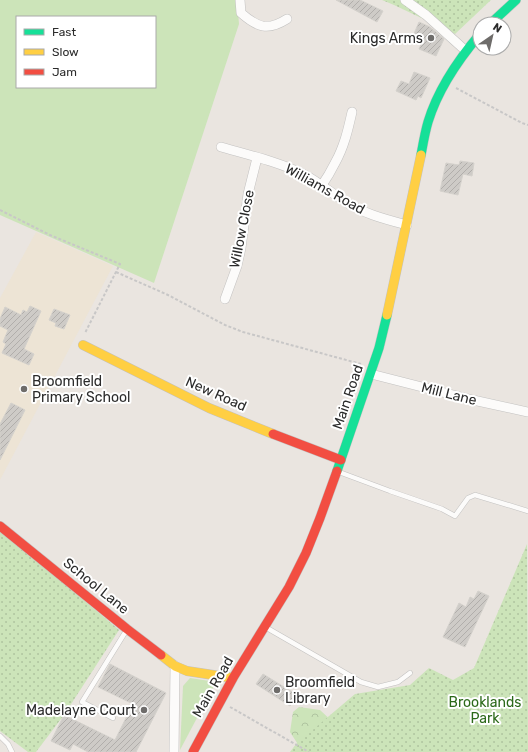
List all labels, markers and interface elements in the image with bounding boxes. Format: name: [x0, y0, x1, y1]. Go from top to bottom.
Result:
legend: [16, 16, 156, 88]
north arrow: [472, 16, 512, 56]
text: N: [490, 21, 504, 36]
text: Fast: [52, 25, 76, 39]
place label: Kings Arms: [350, 30, 423, 47]
marker: Kings Arms: [426, 33, 436, 43]
text: Slow: [52, 45, 79, 59]
text: Jam: [52, 65, 77, 79]
street label: Williams Road: [282, 160, 368, 218]
street label: Willow Close: [226, 188, 258, 270]
street label: Main Road: [329, 362, 367, 432]
place label: Broomfield Primary School: [32, 373, 130, 406]
street label: New Road: [183, 373, 249, 415]
street label: Mill Lane: [419, 379, 479, 409]
marker: Broomfield Primary School: [19, 384, 29, 394]
street label: School Lane: [60, 554, 132, 618]
street label: Main Road: [189, 654, 237, 720]
place label: Broomfield Library: [285, 674, 355, 707]
marker: Broomfield Library: [272, 685, 282, 695]
park label: Brooklands Park: [449, 694, 521, 727]
place label: Madelayne Court: [26, 702, 137, 719]
marker: Madelayne Court: [139, 705, 149, 715]

